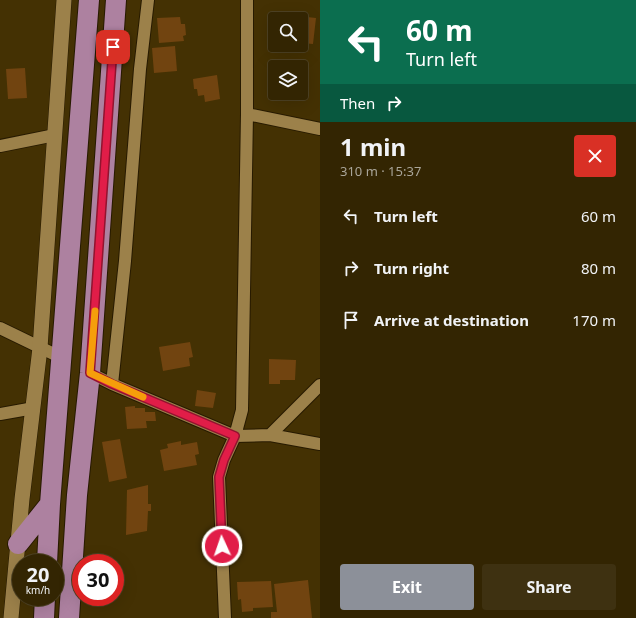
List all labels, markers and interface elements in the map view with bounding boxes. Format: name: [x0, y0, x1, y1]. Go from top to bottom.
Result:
text: 60 m: [406, 11, 473, 49]
map controls: [268, 12, 308, 100]
button: search: [268, 12, 308, 52]
icon: left: [340, 16, 392, 68]
pin: [96, 30, 130, 64]
icon: arrive: [102, 36, 124, 58]
text: Turn left: [406, 47, 477, 71]
button: layers: [268, 60, 308, 100]
icon: right: [383, 92, 405, 114]
text: Then: [340, 93, 375, 113]
text: 1 min: [340, 130, 406, 163]
button: close: [574, 135, 616, 177]
text: 310 m · 15:37: [340, 162, 421, 180]
icon: left: [340, 205, 362, 227]
text: Turn left: [374, 206, 438, 226]
text: 60 m: [581, 206, 616, 226]
icon: right: [340, 257, 362, 279]
text: Turn right: [374, 258, 449, 278]
text: 80 m: [581, 258, 616, 278]
icon: arrive: [340, 309, 362, 331]
text: Arrive at destination: [374, 310, 529, 330]
text: 170 m: [572, 310, 616, 330]
position arrow: [201, 525, 243, 567]
speed limit sign: 30: [72, 554, 124, 606]
text: 20: [27, 561, 49, 588]
button: Exit: [340, 564, 474, 610]
button: Share: [482, 564, 616, 610]
text: km/h: [26, 583, 50, 597]

